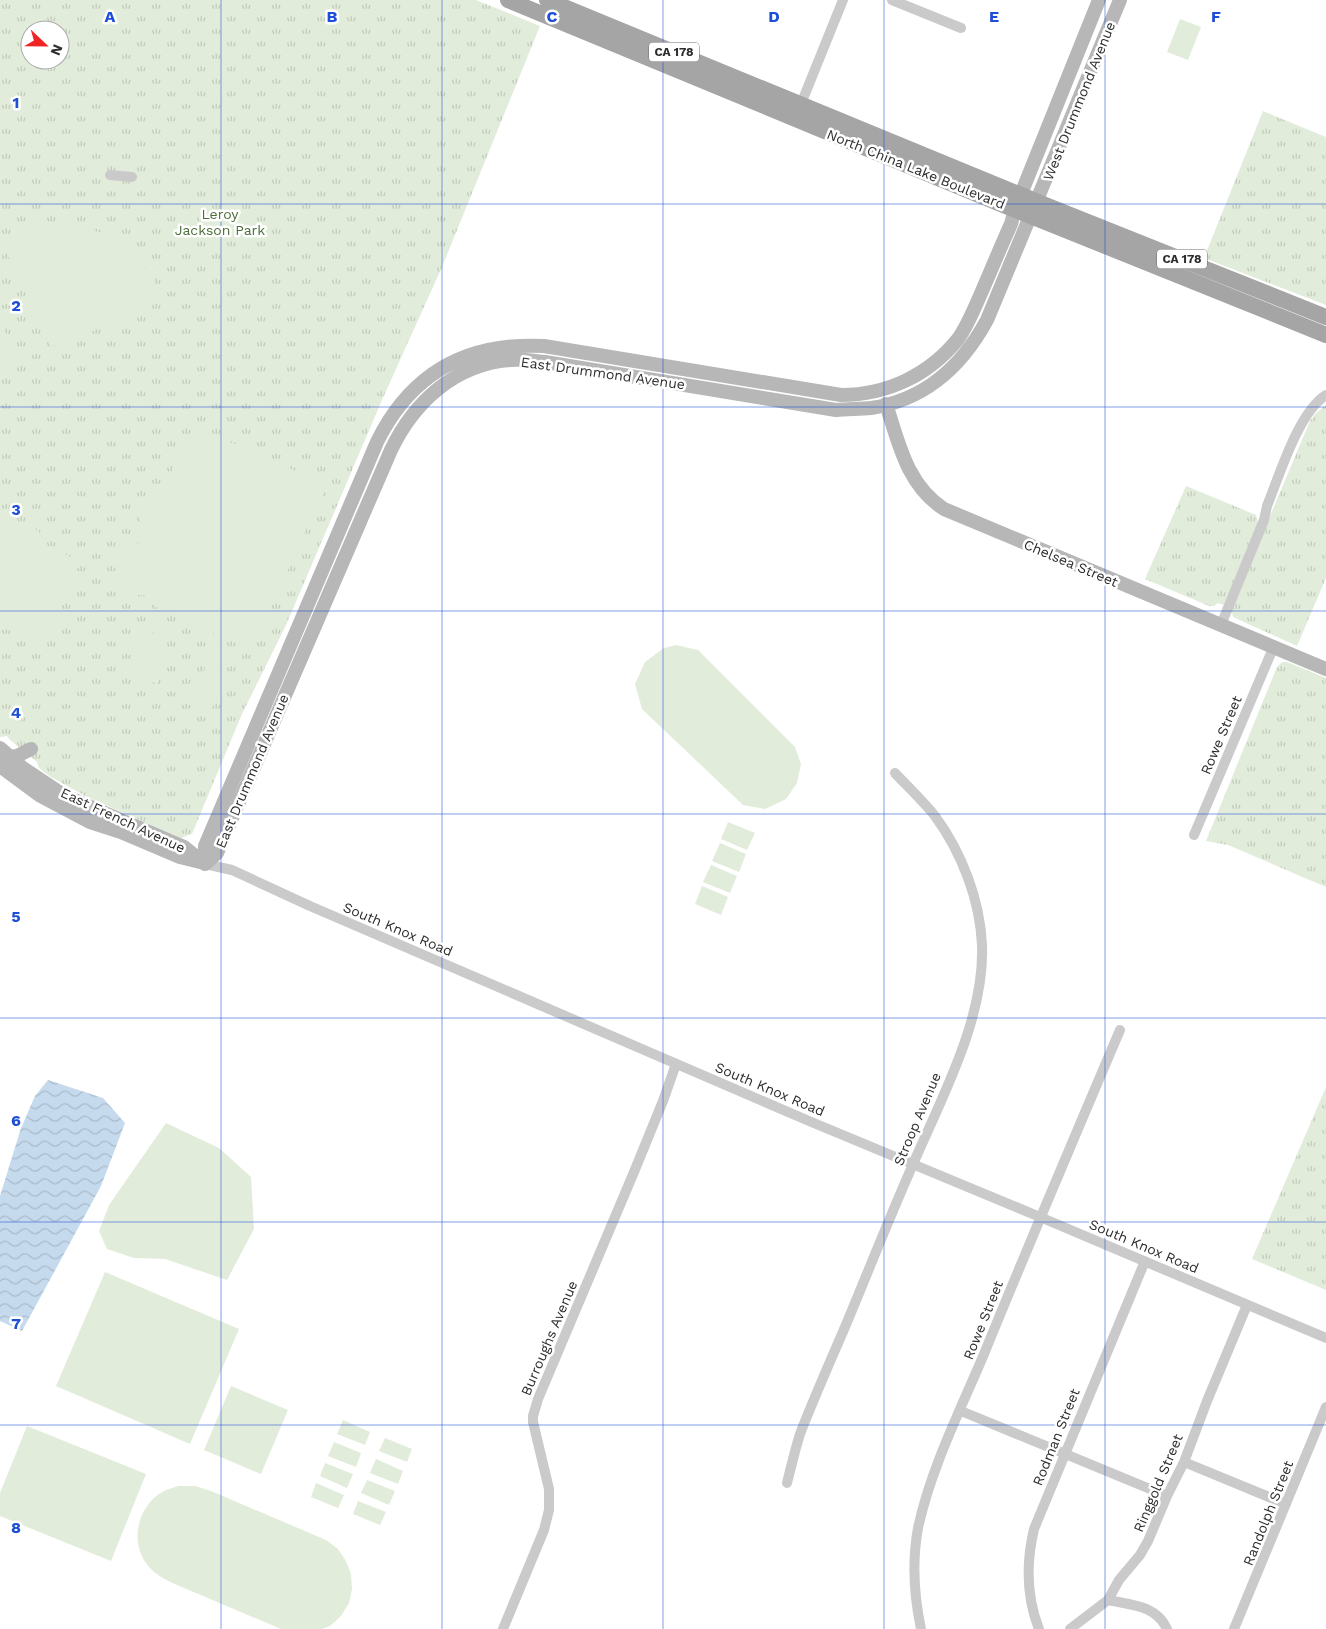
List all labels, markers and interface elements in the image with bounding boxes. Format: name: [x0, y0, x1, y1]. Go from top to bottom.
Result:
text: A: [105, 7, 116, 26]
text: B: [327, 7, 338, 26]
text: C: [547, 7, 558, 26]
text: D: [768, 7, 780, 26]
text: E: [989, 7, 999, 26]
text: F: [1211, 7, 1221, 26]
street label: West Drummond Avenue: [1040, 19, 1118, 183]
north arrow: [20, 20, 70, 70]
text: N: [48, 42, 66, 58]
road number: CA 178: [649, 42, 699, 62]
text: 1: [13, 93, 19, 112]
street label: North China Lake Boulevard: [825, 126, 1007, 212]
park label: Leroy Jackson Park: [175, 206, 265, 238]
road number: CA 178: [1157, 250, 1207, 268]
text: 2: [11, 296, 21, 315]
street label: East Drummond Avenue: [520, 354, 686, 392]
text: 3: [11, 500, 21, 519]
street label: Chelsea Street: [1022, 536, 1121, 590]
street label: East Drummond Avenue: [212, 692, 292, 850]
street label: Rowe Street: [1197, 693, 1245, 777]
text: 4: [11, 703, 21, 722]
street label: East French Avenue: [58, 784, 188, 856]
street label: South Knox Road: [341, 899, 455, 959]
text: 5: [11, 907, 21, 926]
street label: South Knox Road: [713, 1059, 827, 1119]
street label: Stroop Avenue: [890, 1070, 944, 1168]
text: 6: [11, 1111, 21, 1130]
street label: South Knox Road: [1087, 1216, 1201, 1276]
street label: Burroughs Avenue: [518, 1278, 580, 1398]
street label: Rowe Street: [960, 1278, 1006, 1362]
text: 7: [11, 1314, 21, 1333]
street label: Rodman Street: [1029, 1386, 1083, 1488]
street label: Ringgold Street: [1130, 1431, 1186, 1534]
street label: Randolph Street: [1240, 1458, 1296, 1568]
text: 8: [11, 1518, 21, 1537]

